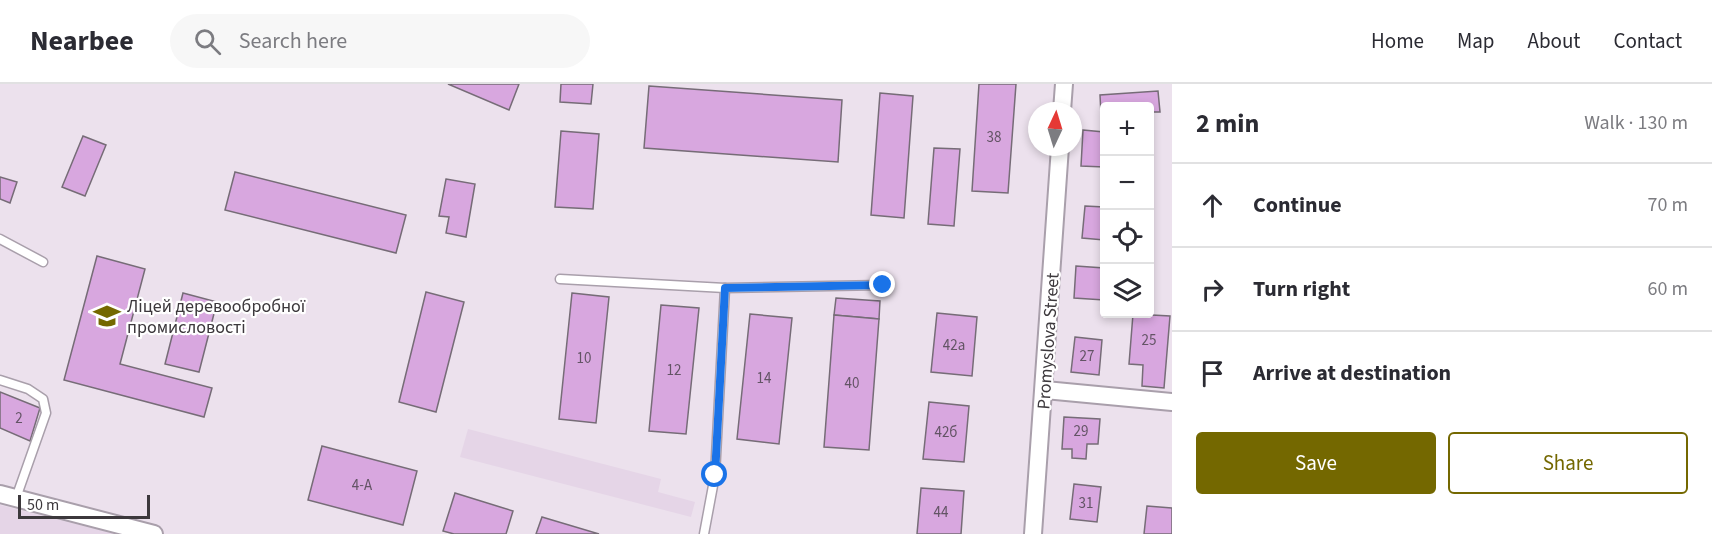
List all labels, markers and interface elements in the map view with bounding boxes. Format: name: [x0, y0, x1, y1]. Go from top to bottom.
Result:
search box: [170, 14, 590, 68]
text: Nearbee: [30, 21, 134, 61]
icon: search: [191, 25, 224, 58]
text: Search here: [239, 25, 347, 57]
text: Home: [1371, 26, 1424, 56]
text: Map: [1457, 26, 1495, 56]
text: About: [1528, 26, 1580, 56]
text: Contact: [1613, 26, 1682, 56]
north arrow: [1028, 102, 1082, 156]
map controls: [1100, 102, 1154, 318]
button: +: [1100, 102, 1154, 156]
text: 2 min: [1196, 105, 1259, 142]
text: Walk · 130 m: [1584, 109, 1688, 137]
house number: 38: [987, 127, 1001, 148]
button: −: [1100, 156, 1154, 210]
icon: ahead: [1196, 189, 1229, 222]
text: Continue: [1253, 189, 1342, 221]
text: 70 m: [1648, 191, 1688, 219]
button: locate: [1100, 210, 1154, 264]
button: layers: [1100, 264, 1154, 318]
route end: [869, 271, 895, 297]
street label: Promyslova Street: [1031, 272, 1066, 410]
icon: right: [1196, 273, 1229, 306]
text: Turn right: [1253, 273, 1350, 305]
text: 60 m: [1648, 275, 1688, 303]
place label: Ліцей деревообробної промисловості: [127, 294, 306, 340]
school or university icon: Ліцей деревообробної промисловості: [92, 301, 122, 331]
house number: 25: [1142, 330, 1156, 351]
house number: 42а: [943, 335, 965, 356]
house number: 27: [1080, 346, 1094, 367]
house number: 10: [577, 348, 591, 369]
icon: arrive: [1196, 357, 1229, 390]
text: Arrive at destination: [1253, 357, 1451, 389]
house number: 12: [667, 360, 681, 381]
house number: 14: [757, 368, 772, 389]
house number: 40: [845, 373, 859, 394]
house number: 2: [15, 408, 23, 429]
house number: 29: [1074, 421, 1088, 442]
house number: 42б: [934, 422, 958, 443]
button: Save: [1196, 432, 1436, 494]
button: Share: [1448, 432, 1688, 494]
route start: [701, 461, 727, 487]
house number: 4-А: [352, 475, 373, 496]
scale bar: [18, 492, 150, 520]
house number: 31: [1079, 493, 1093, 514]
text: 50 m: [27, 494, 59, 516]
house number: 44: [934, 502, 949, 523]

